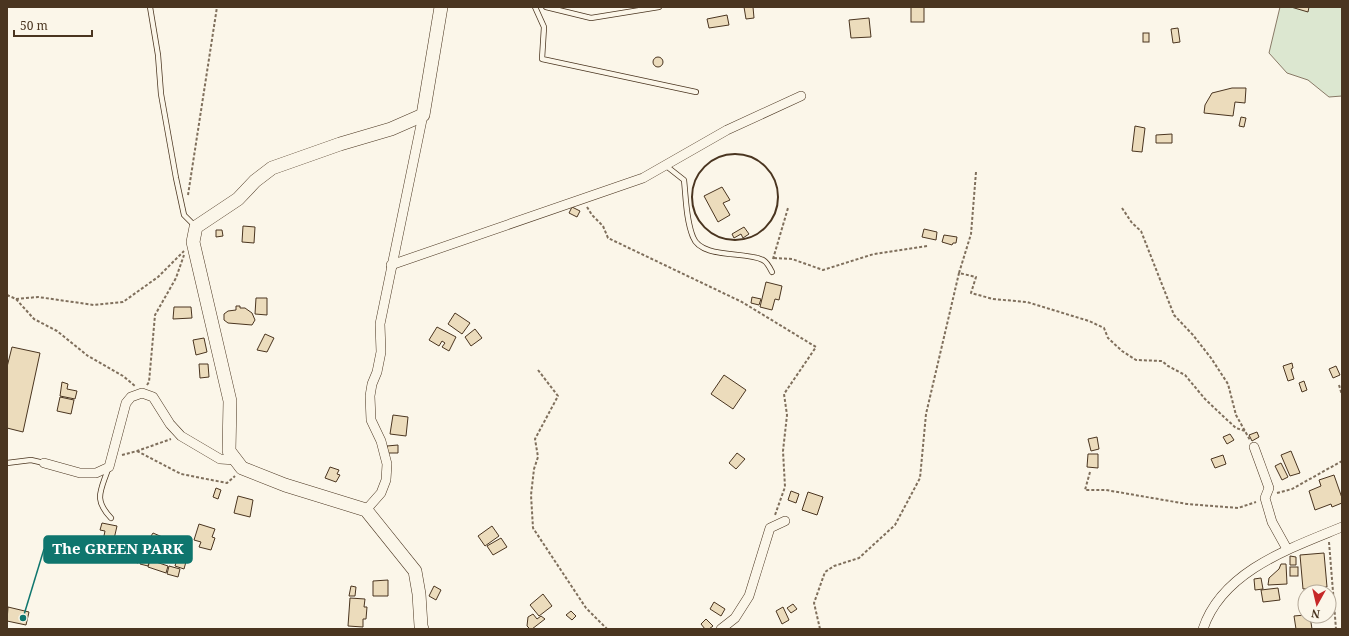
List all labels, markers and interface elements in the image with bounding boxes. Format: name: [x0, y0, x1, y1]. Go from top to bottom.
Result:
scale bar: [14, 12, 92, 38]
text: 50 m: [20, 17, 48, 34]
callout: The GREEN PARK: [44, 536, 192, 563]
text: The GREEN PARK: [52, 538, 185, 558]
north arrow: [1297, 584, 1337, 624]
text: N: [1310, 606, 1321, 622]

